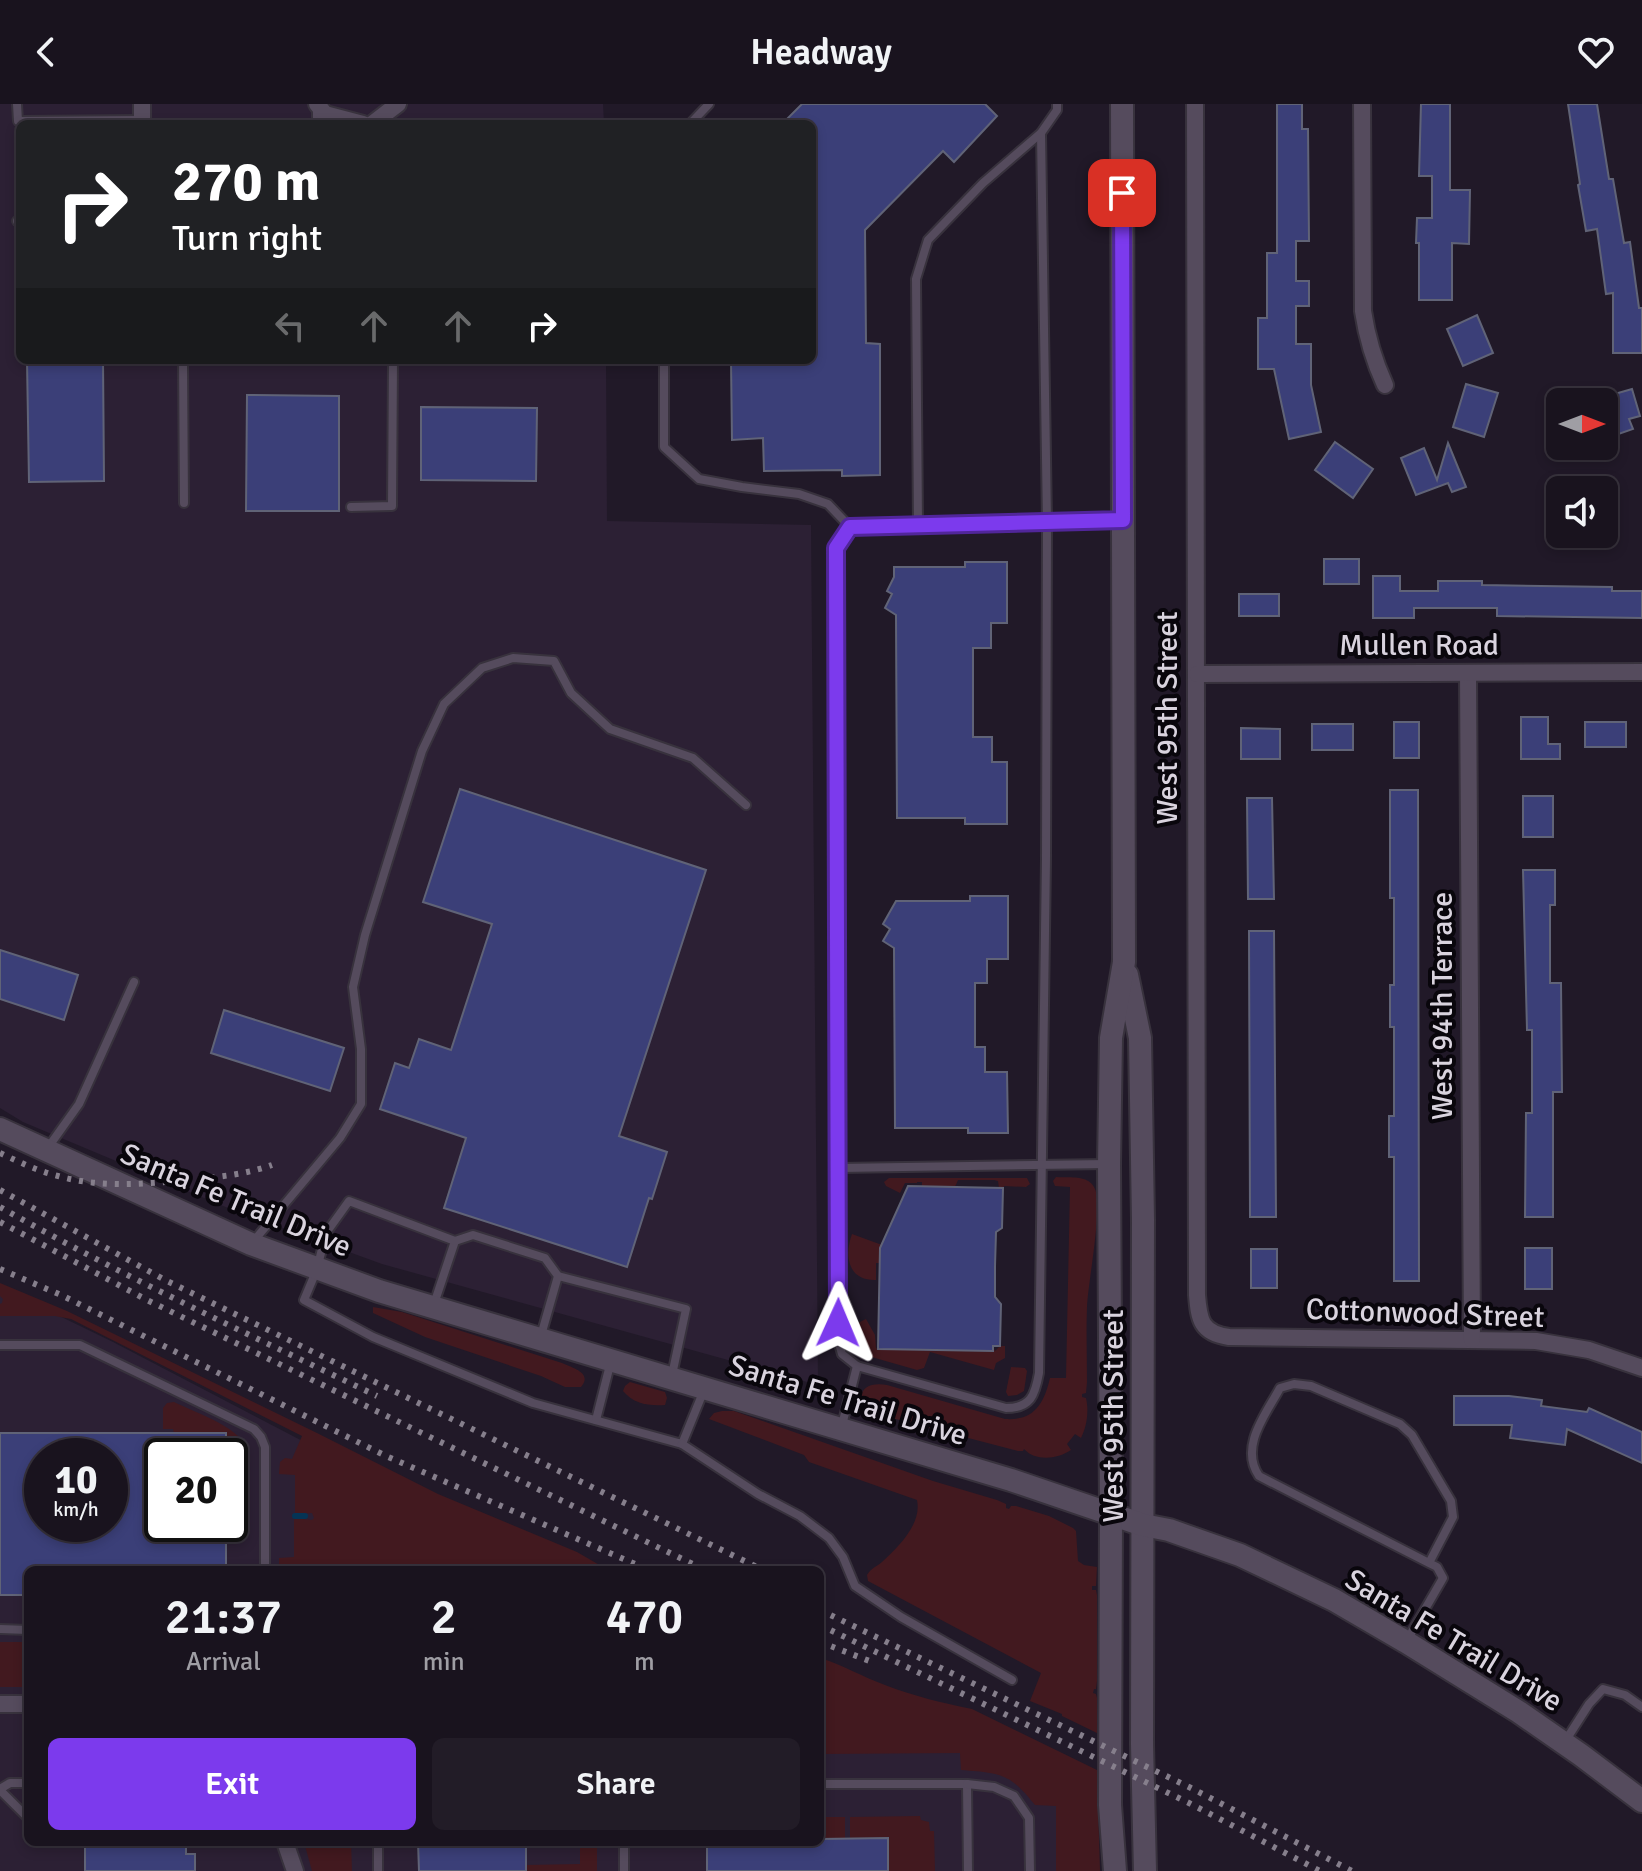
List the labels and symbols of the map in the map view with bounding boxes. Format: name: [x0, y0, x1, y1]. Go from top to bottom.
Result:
pin: [1088, 159, 1156, 227]
north arrow: [1546, 388, 1618, 460]
street label: West 95th Street: [1149, 611, 1186, 825]
street label: Mullen Road: [1339, 627, 1499, 664]
street label: West 94th Terrace: [1424, 892, 1461, 1120]
street label: Santa Fe Trail Drive: [115, 1135, 357, 1266]
position arrow: [796, 1281, 880, 1365]
street label: Cottonwood Street: [1305, 1291, 1545, 1336]
street label: West 95th Street: [1095, 1309, 1132, 1523]
street label: Santa Fe Trail Drive: [724, 1347, 971, 1454]
speed limit sign: 20: [144, 1438, 248, 1542]
street label: Santa Fe Trail Drive: [1338, 1561, 1569, 1720]

